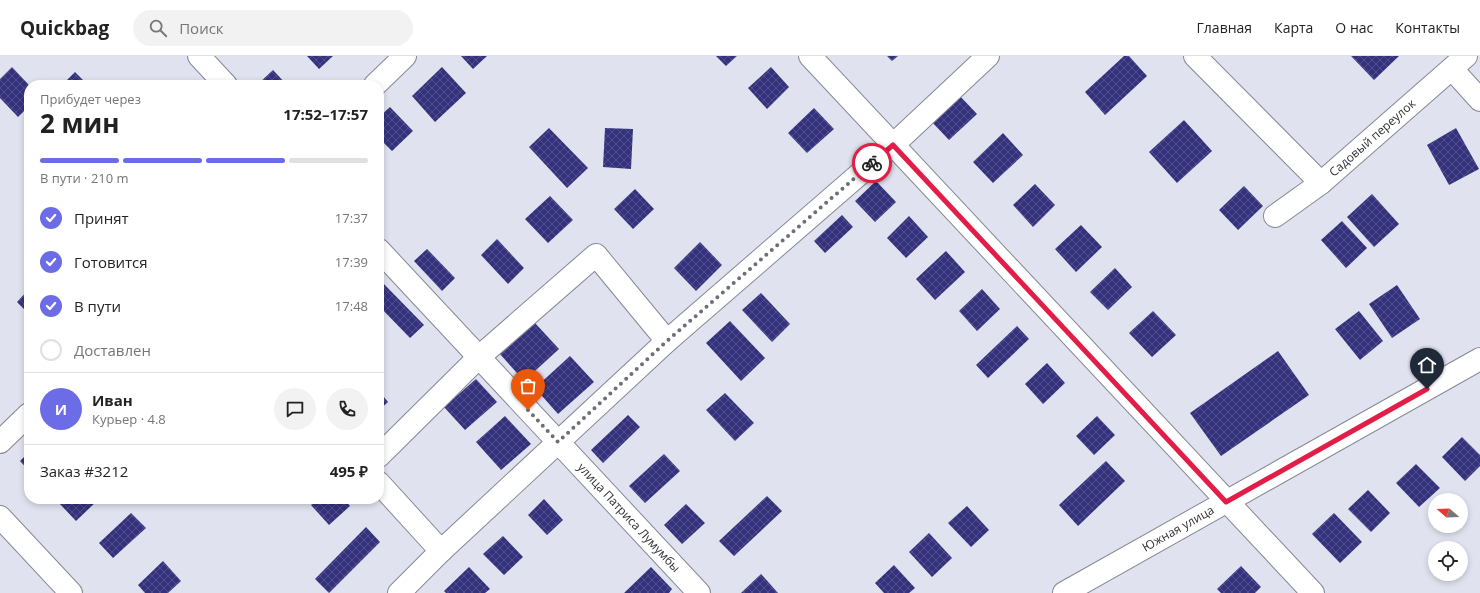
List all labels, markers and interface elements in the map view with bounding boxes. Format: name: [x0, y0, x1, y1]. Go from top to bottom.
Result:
search box: [133, 10, 413, 46]
text: Quickbag: [20, 15, 109, 41]
icon: search: [147, 17, 169, 39]
text: Поиск: [179, 18, 224, 38]
text: Главная: [1197, 18, 1252, 37]
text: Карта: [1274, 18, 1313, 37]
text: О нас: [1335, 18, 1373, 37]
text: Контакты: [1395, 18, 1460, 37]
text: Прибудет через: [40, 90, 141, 108]
street label: Садовый переулок: [1325, 94, 1420, 180]
text: 17:52–17:57: [283, 104, 368, 124]
text: 2 мин: [40, 105, 120, 141]
courier: [852, 143, 892, 183]
icon: bike: [861, 152, 883, 174]
text: В пути · 210 m: [40, 169, 129, 187]
icon: check: [40, 207, 62, 229]
text: Принят: [74, 208, 129, 228]
text: 17:37: [335, 209, 368, 227]
icon: check: [40, 251, 62, 273]
text: Готовится: [74, 252, 148, 272]
text: 17:39: [335, 253, 368, 271]
icon: check: [40, 295, 62, 317]
text: В пути: [74, 296, 121, 316]
text: 17:48: [335, 297, 368, 315]
text: Доставлен: [74, 340, 151, 360]
pin: [1410, 348, 1444, 389]
icon: home: [1416, 354, 1438, 376]
pin: [511, 369, 545, 410]
icon: bag: [517, 375, 539, 397]
button: chat: [274, 388, 316, 430]
button: phone: [326, 388, 368, 430]
text: Иван: [92, 390, 133, 410]
text: И: [55, 399, 67, 419]
text: Курьер · 4.8: [92, 410, 166, 428]
street label: улица Патриса Лумумбы: [574, 459, 684, 576]
text: Заказ #3212: [40, 461, 128, 481]
text: 495 ₽: [330, 461, 368, 481]
north arrow: [1428, 493, 1468, 533]
map controls: [1428, 493, 1468, 581]
street label: Южная улица: [1139, 501, 1217, 555]
button: locate: [1428, 541, 1468, 581]

